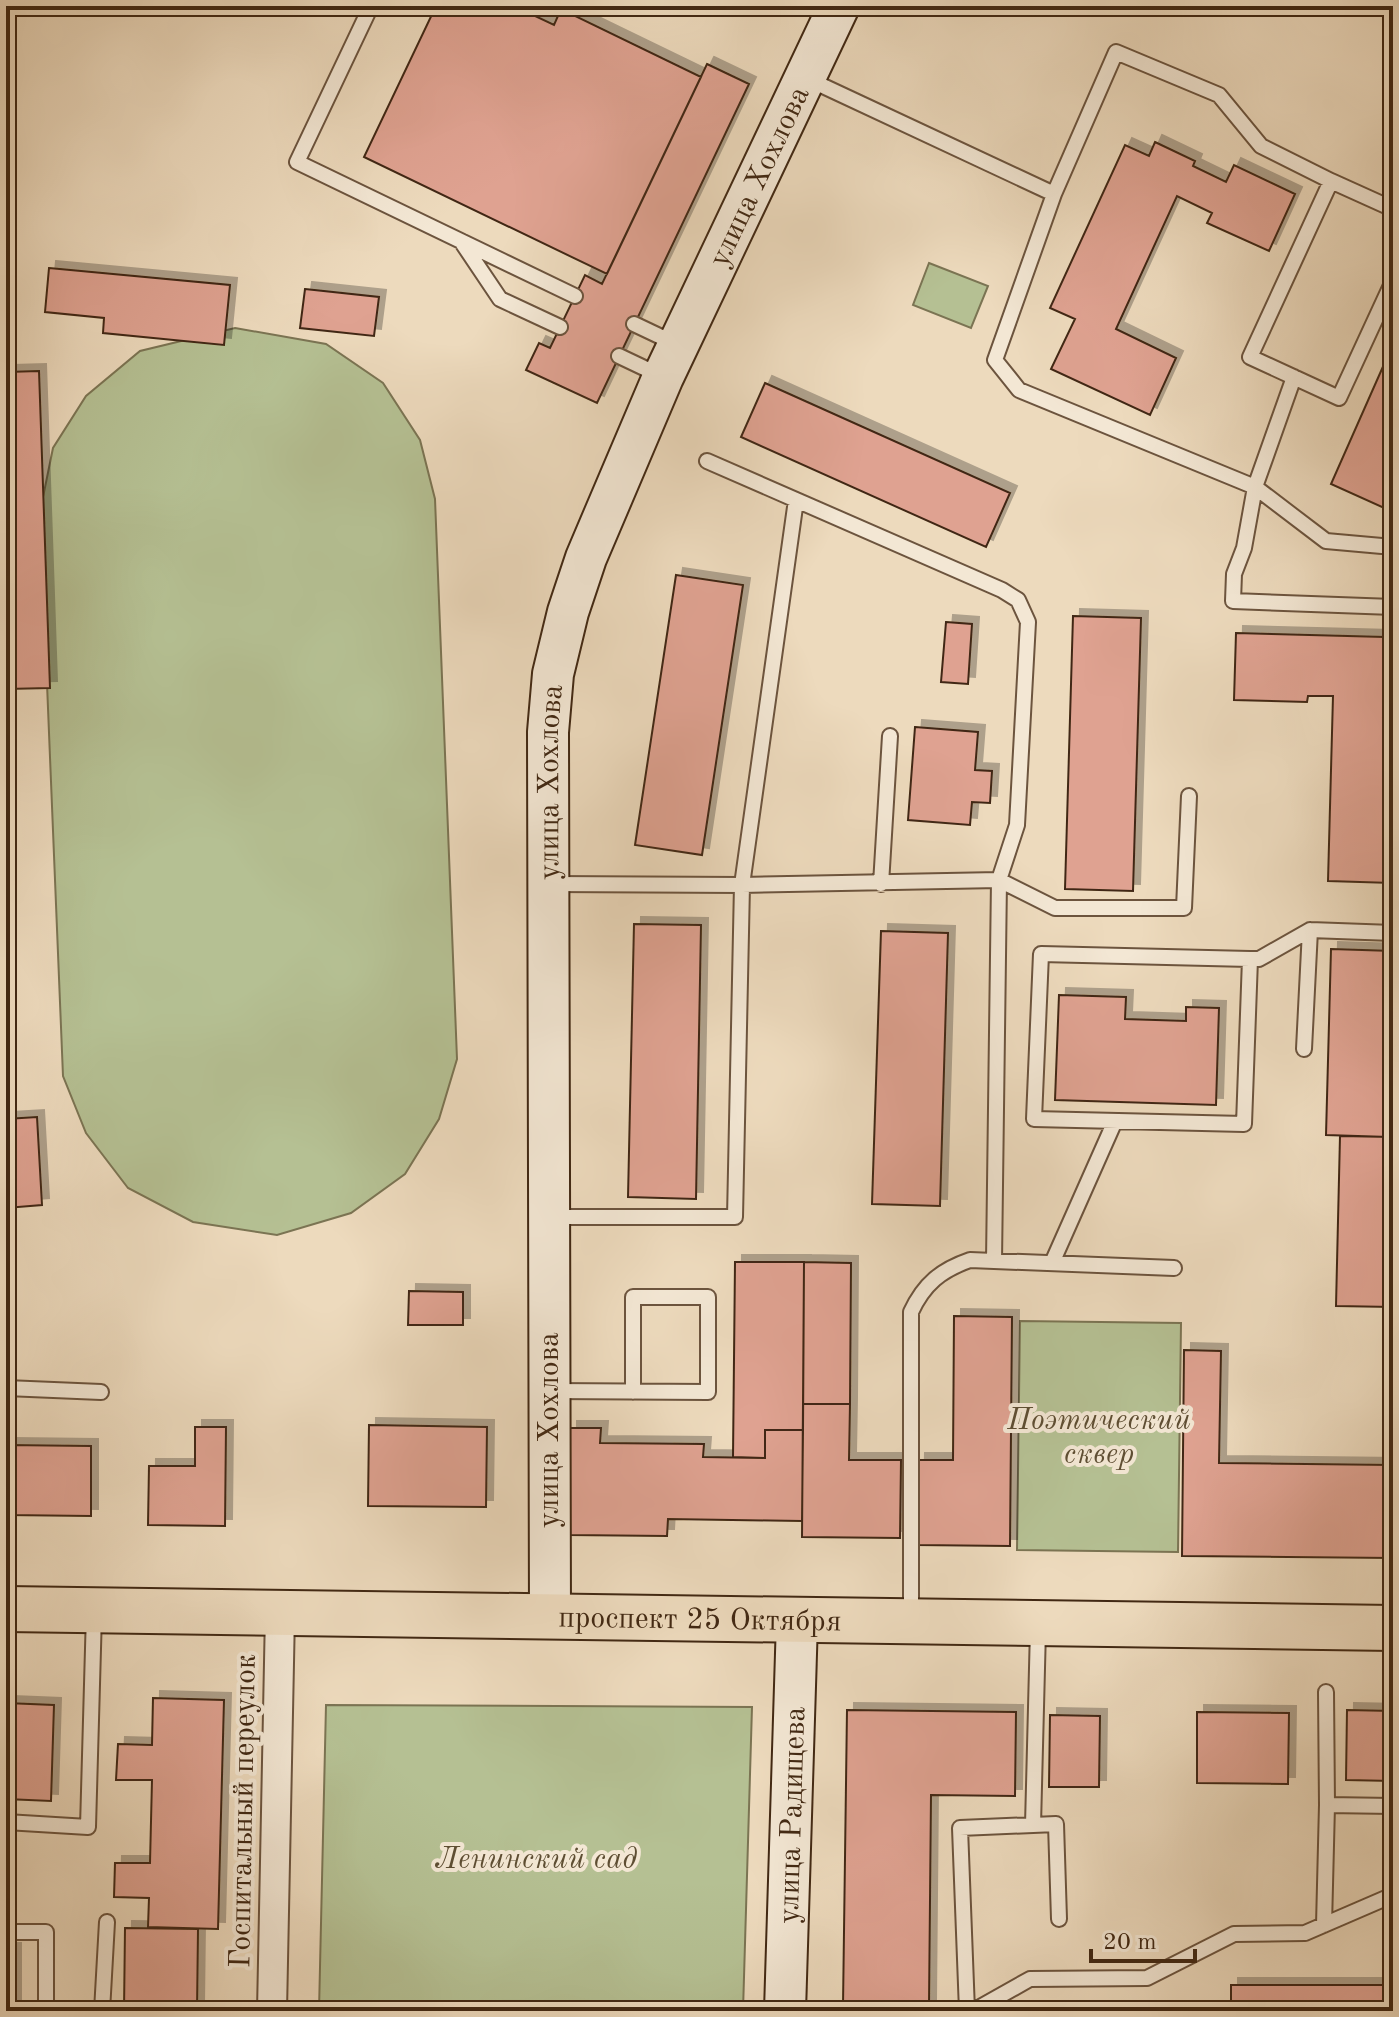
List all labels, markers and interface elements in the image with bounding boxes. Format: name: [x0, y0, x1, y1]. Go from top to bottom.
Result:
street label: улица Хохлова: [705, 82, 816, 272]
street label: улица Хохлова: [535, 683, 569, 880]
street label: улица Хохлова: [535, 1332, 565, 1528]
park label: Поэтический сквер: [1006, 1406, 1191, 1470]
street label: проспект 25 Октября: [558, 1604, 842, 1637]
street label: Госпитальный переулок: [226, 1654, 262, 1968]
street label: улица Радищева: [775, 1706, 811, 1924]
park label: Ленинский сад: [435, 1845, 637, 1875]
scale bar: [1091, 1913, 1195, 1963]
text: 20 m: [1103, 1931, 1157, 1955]

